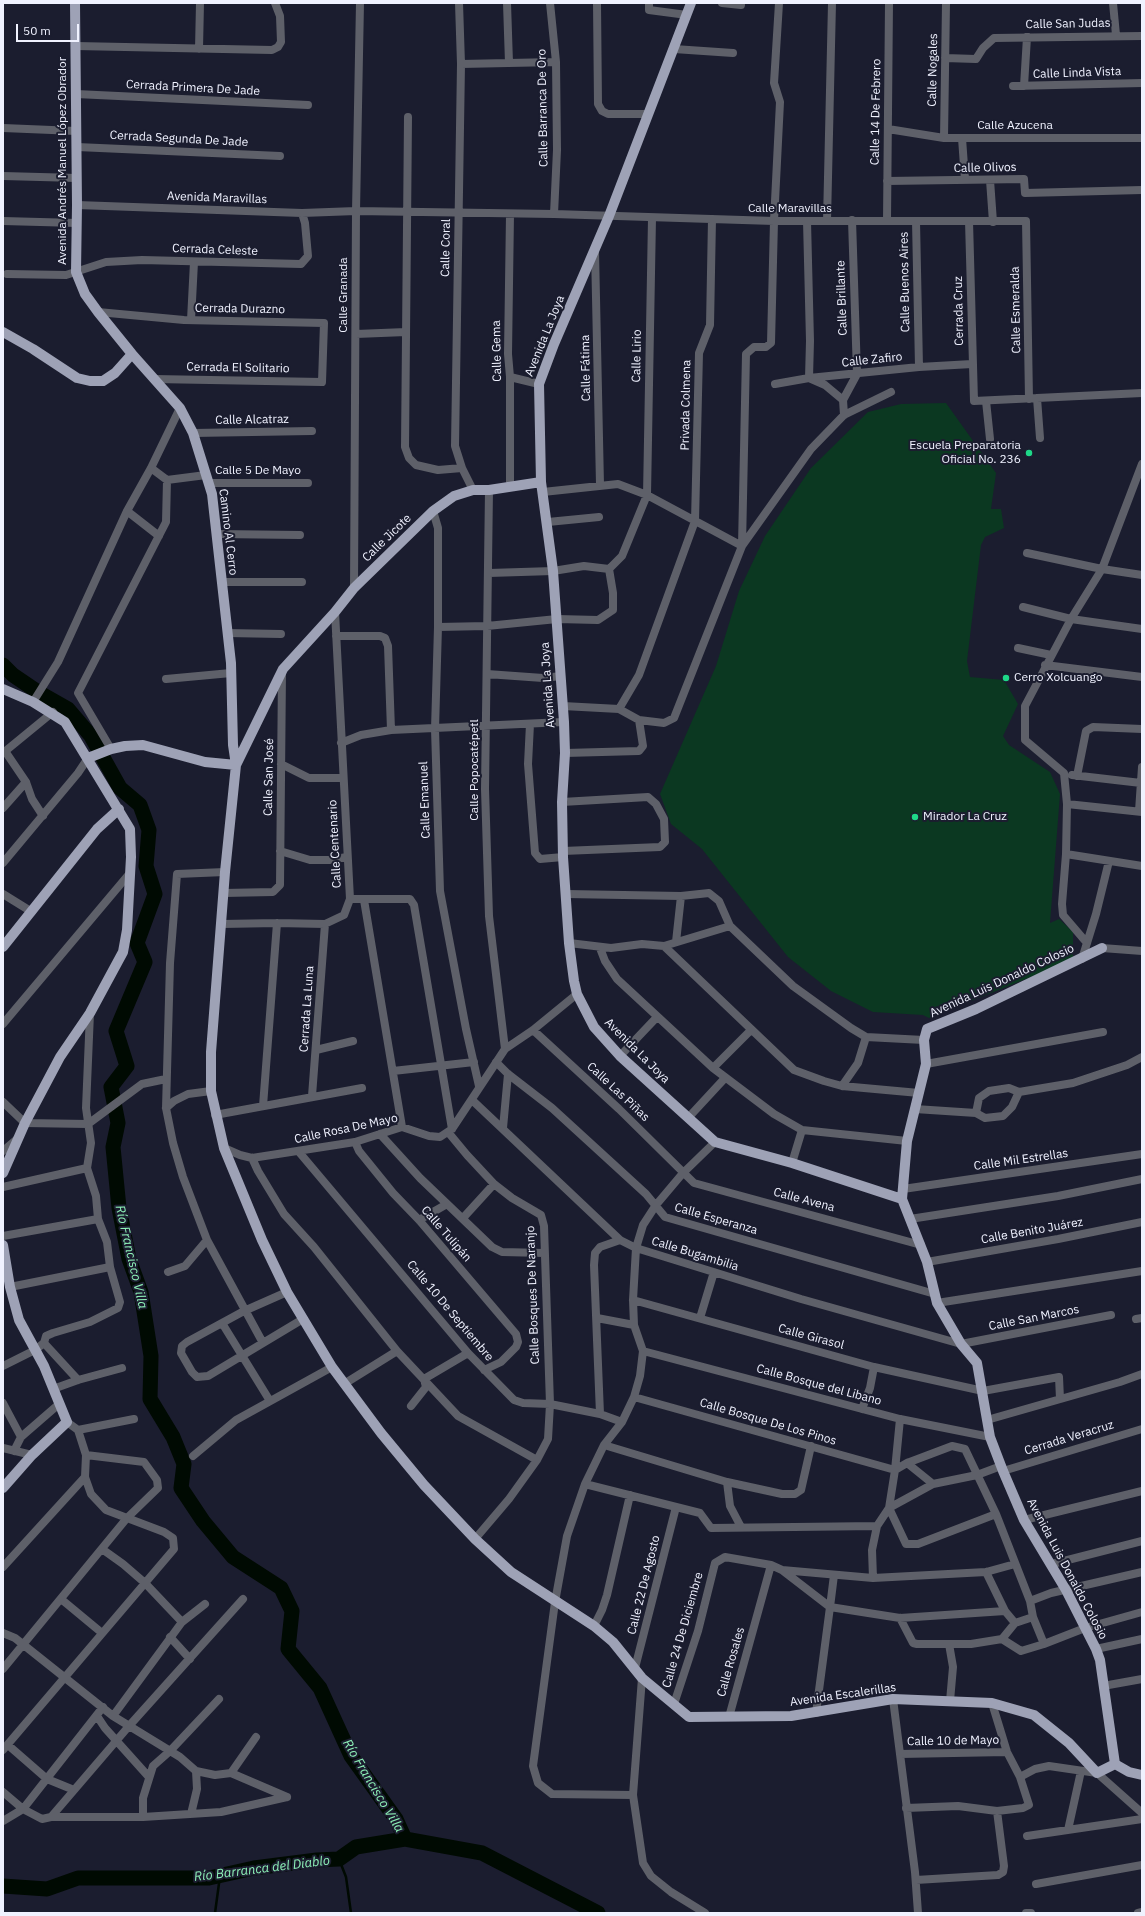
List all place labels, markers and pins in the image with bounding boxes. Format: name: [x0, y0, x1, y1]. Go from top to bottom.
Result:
place label: Escuela Preparatoria Oficial No. 236: [909, 439, 1021, 467]
marker: Escuela Preparatoria Oficial No. 236: [1024, 448, 1034, 458]
place label: Cerro Xolcuango: [1014, 671, 1103, 685]
marker: Cerro Xolcuango: [1001, 673, 1011, 683]
place label: Mirador La Cruz: [923, 810, 1007, 824]
marker: Mirador La Cruz: [910, 812, 920, 822]

